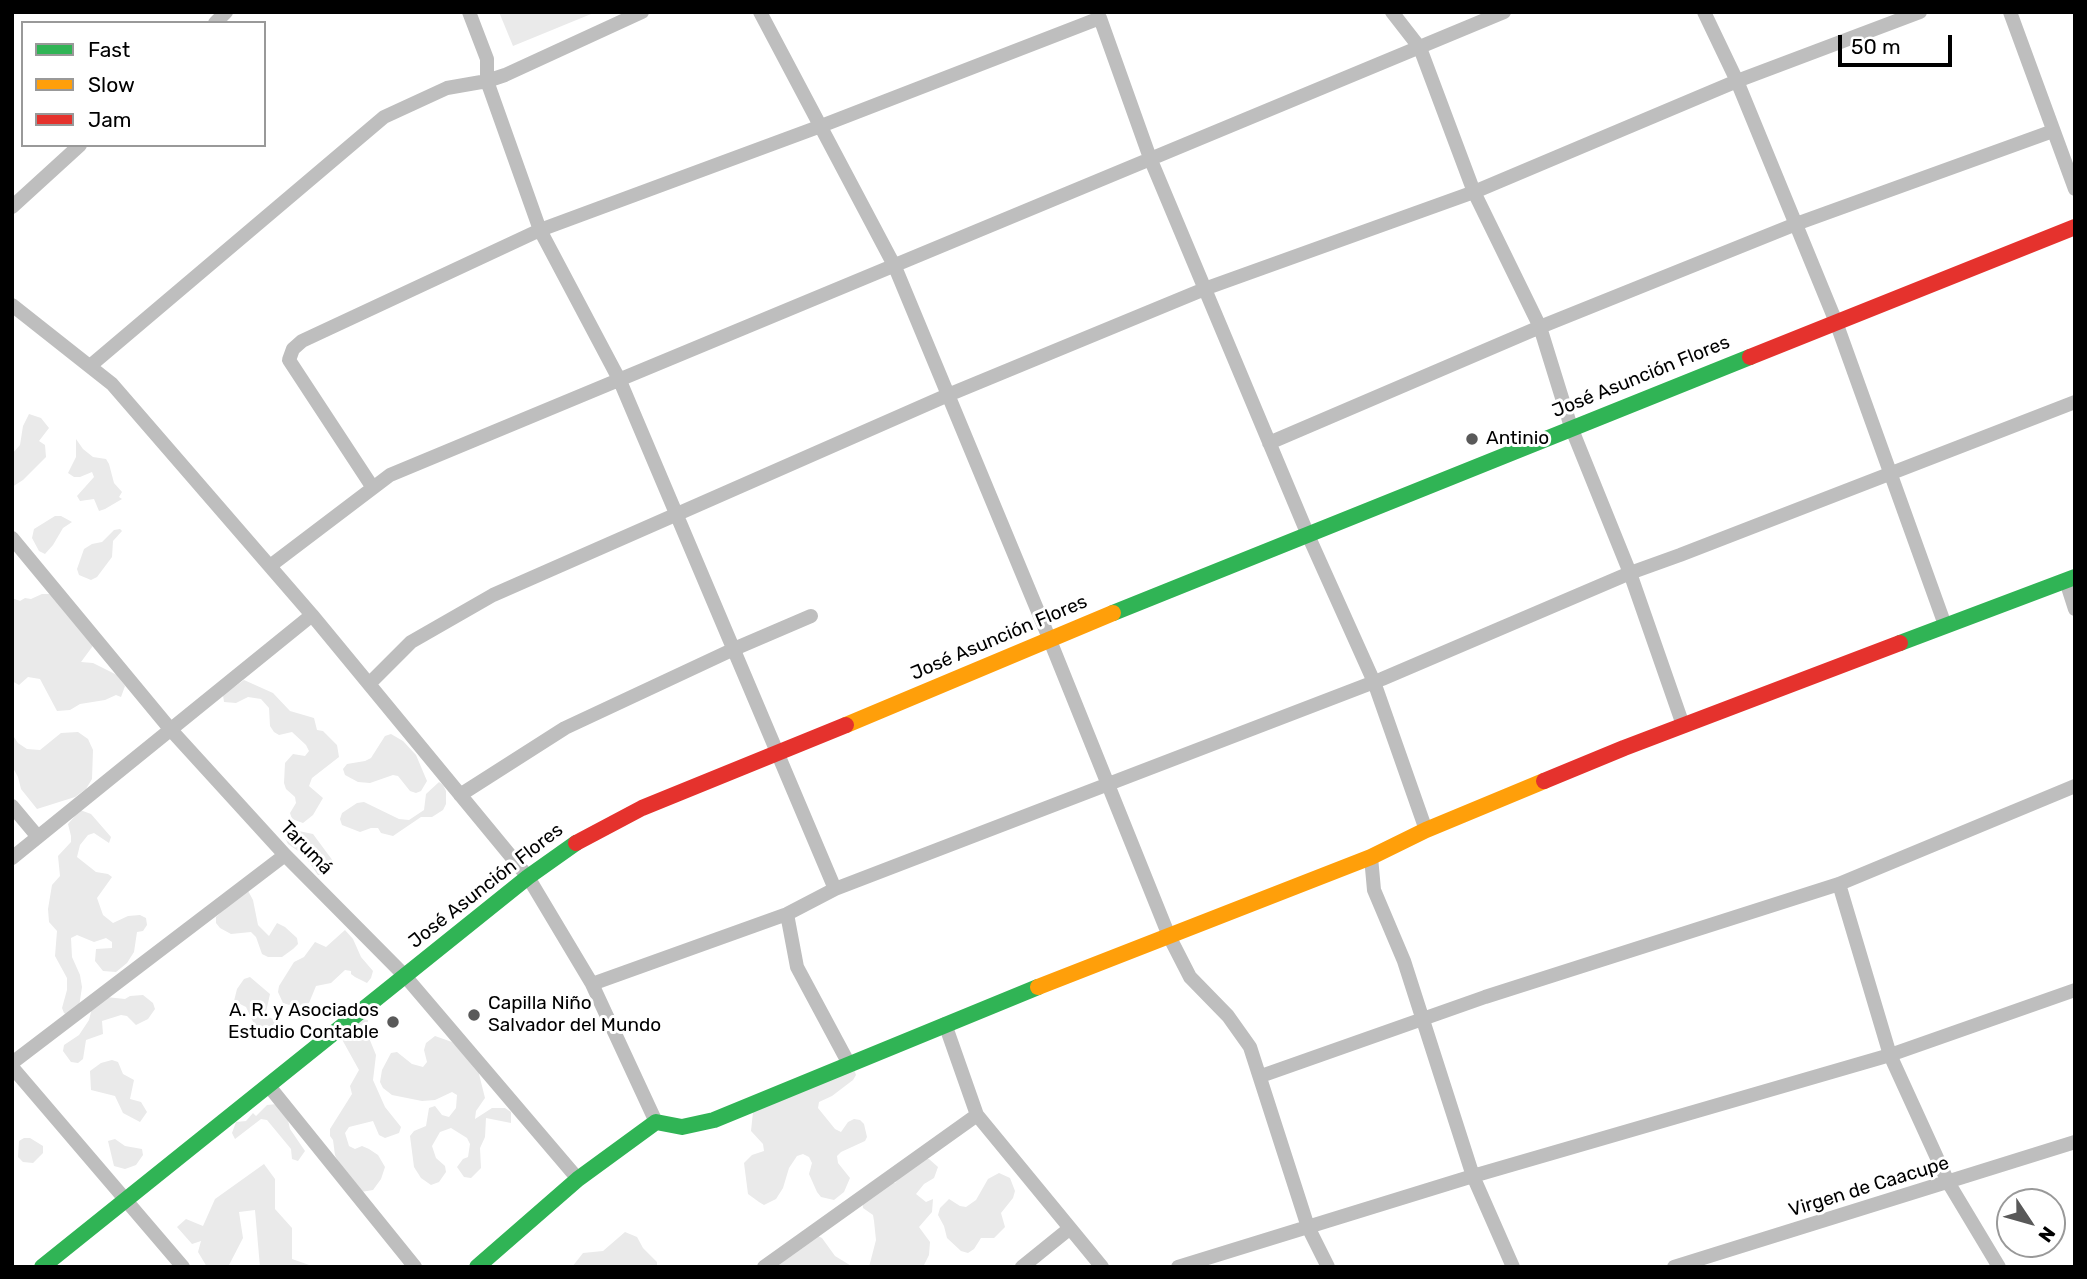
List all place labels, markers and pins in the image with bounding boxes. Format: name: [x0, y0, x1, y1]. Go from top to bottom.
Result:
place label: Antinio: [1486, 428, 1549, 450]
marker: Antinio: [1464, 431, 1480, 447]
place label: Capilla Niño Salvador del Mundo: [488, 993, 661, 1037]
place label: A. R. y Asociados Estudio Contable: [228, 1000, 379, 1044]
marker: Capilla Niño Salvador del Mundo: [466, 1007, 482, 1023]
marker: A. R. y Asociados Estudio Contable: [385, 1014, 401, 1030]

